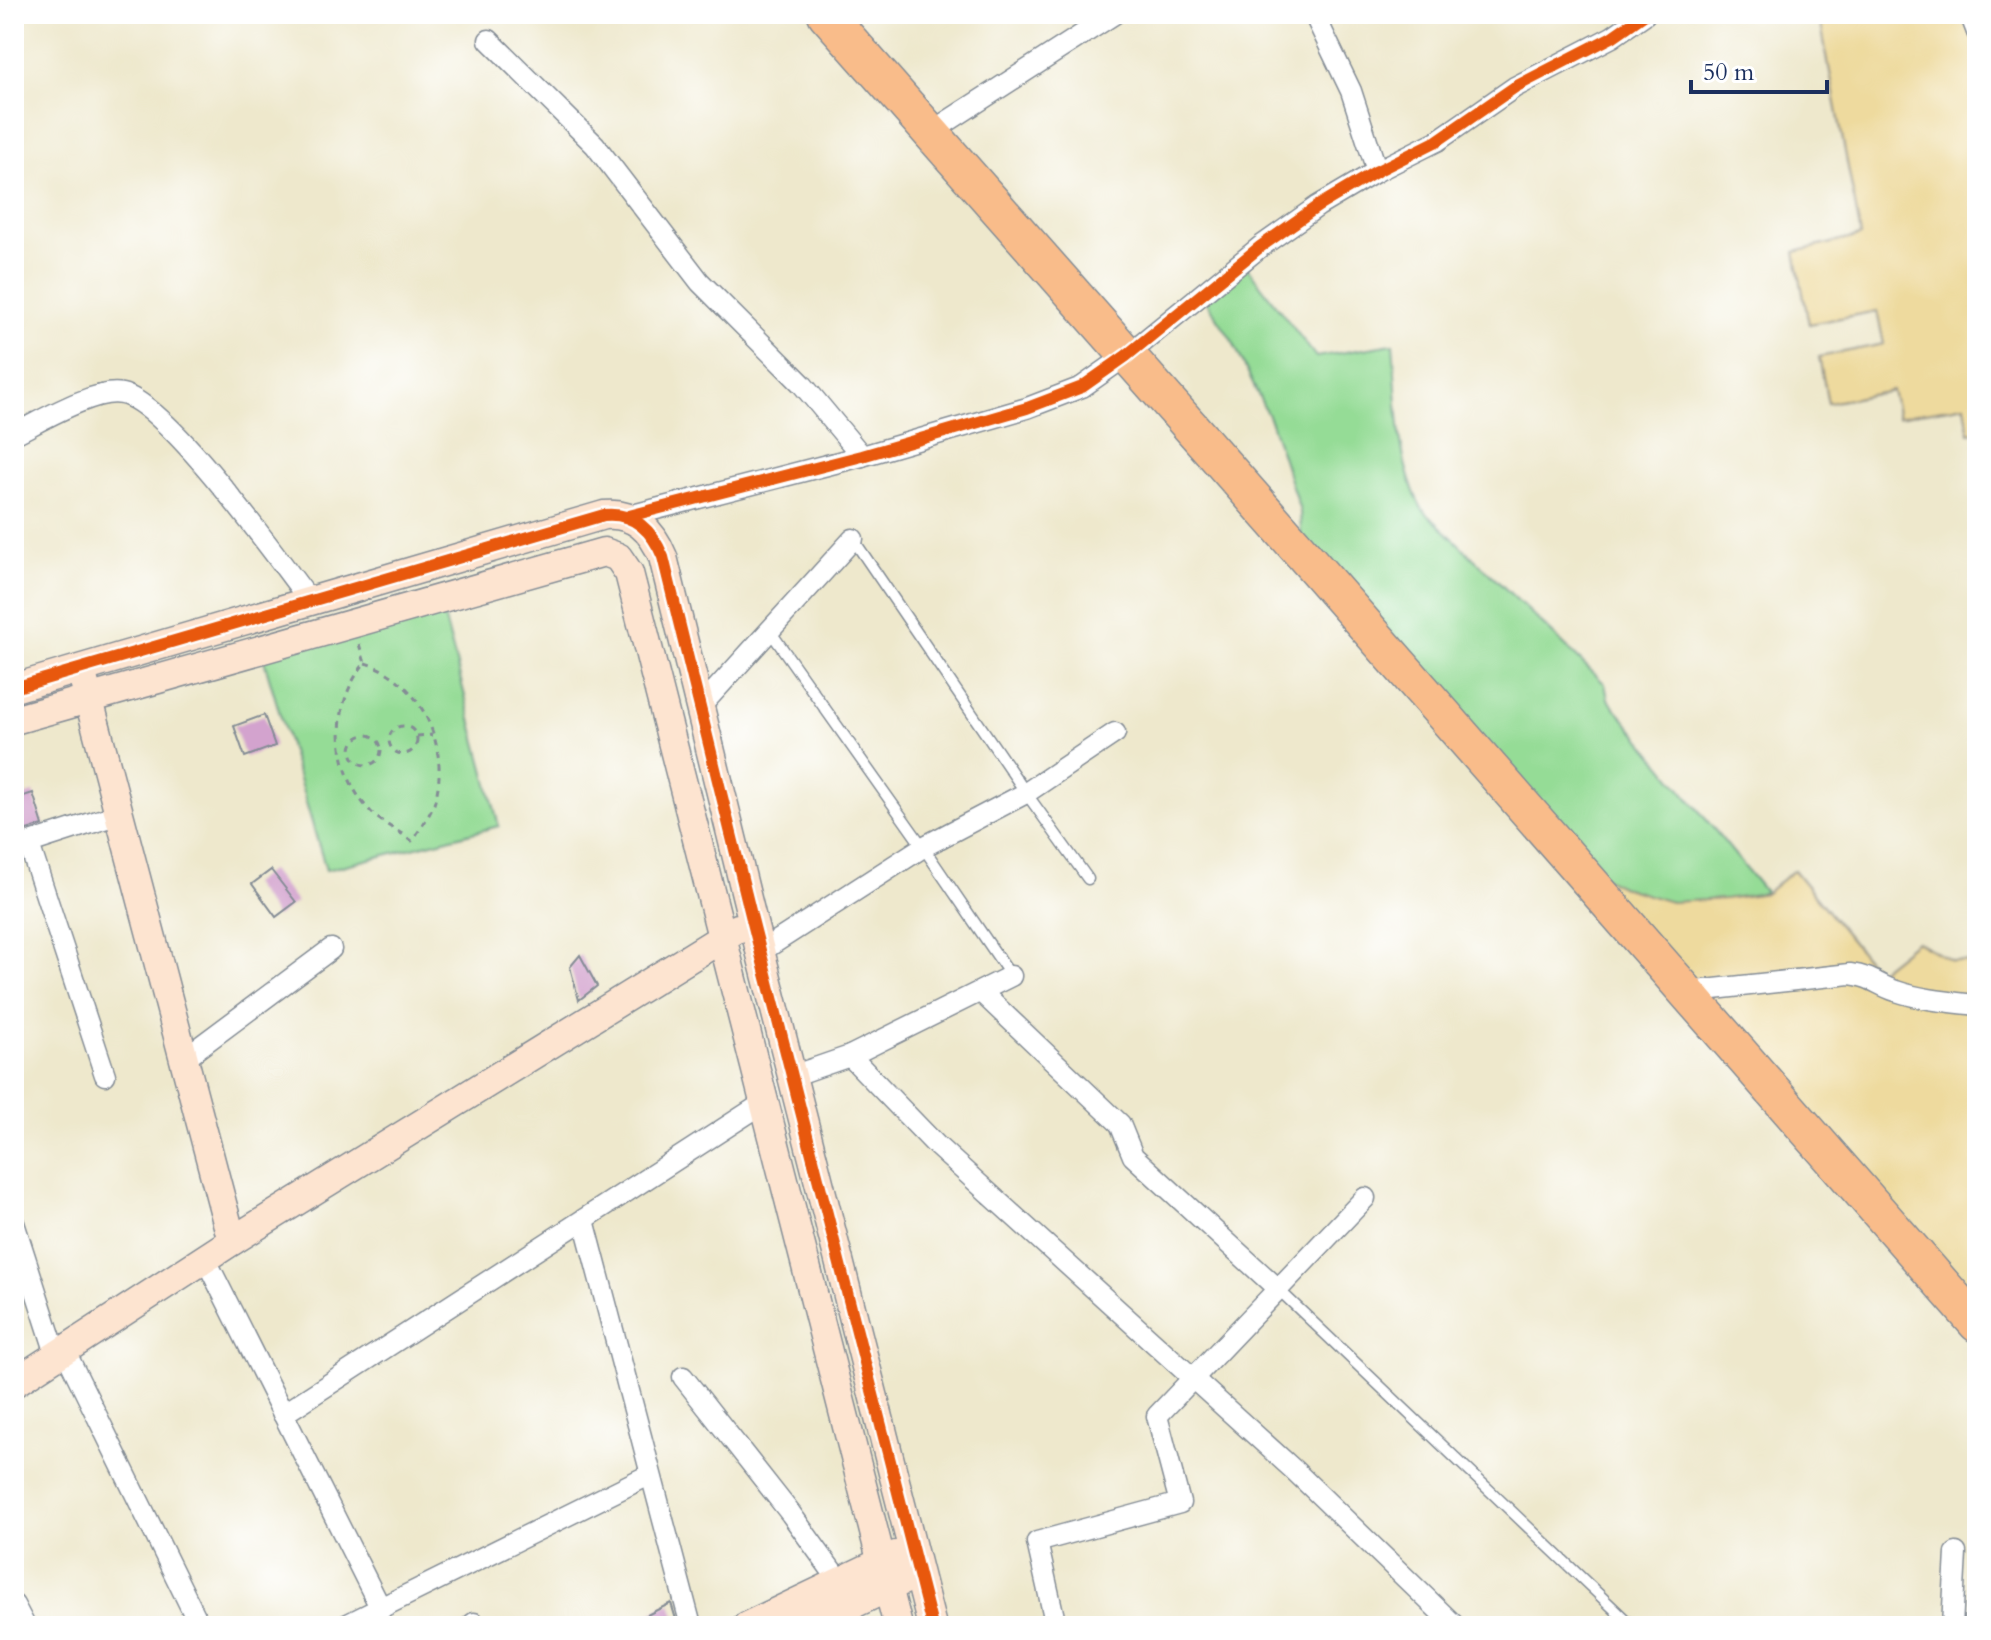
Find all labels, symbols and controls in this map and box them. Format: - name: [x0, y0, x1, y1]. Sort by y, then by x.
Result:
- scale bar: [1691, 44, 1827, 94]
- text: 50 m: [1703, 56, 1755, 89]

